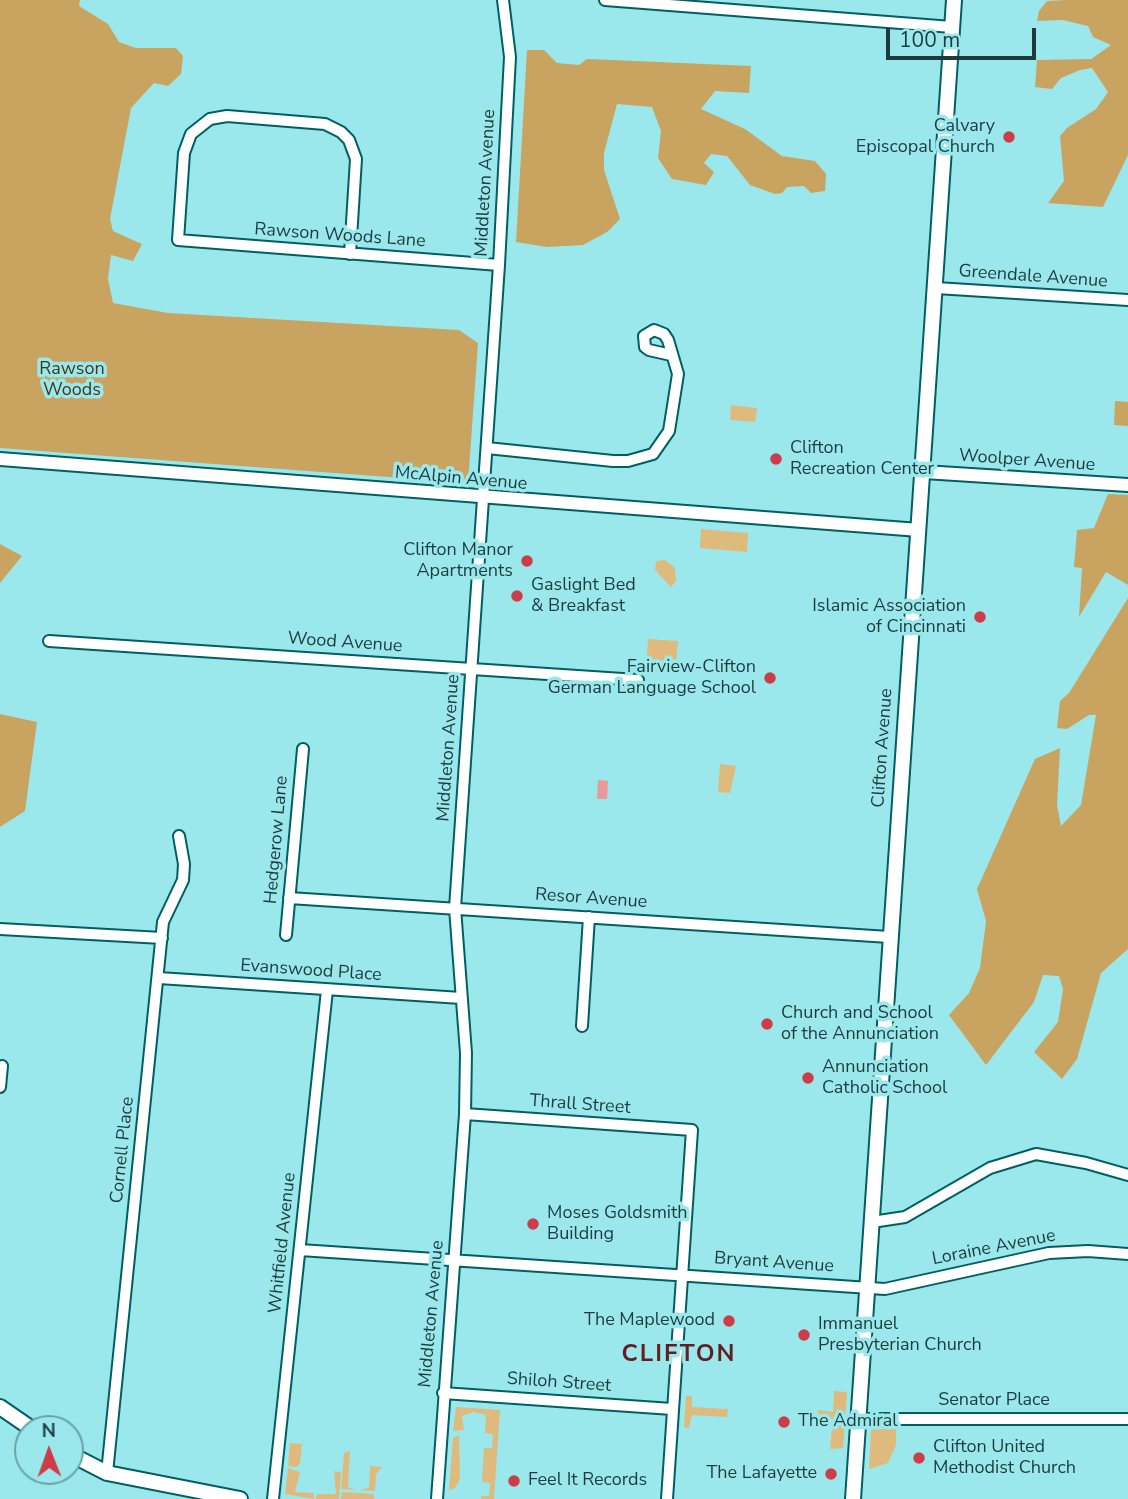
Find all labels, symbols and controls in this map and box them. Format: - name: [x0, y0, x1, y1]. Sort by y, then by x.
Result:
- scale bar: [890, 14, 1040, 58]
- text: 100 m: [899, 26, 960, 54]
- street label: Middleton Avenue: [471, 109, 501, 257]
- place label: Calvary Episcopal Church: [856, 116, 995, 158]
- marker: Calvary Episcopal Church: [1001, 129, 1017, 145]
- street label: Rawson Woods Lane: [254, 219, 426, 253]
- street label: Greendale Avenue: [958, 261, 1108, 293]
- park label: Rawson Woods: [39, 359, 105, 402]
- place label: Clifton Recreation Center: [790, 438, 934, 480]
- street label: Woolper Avenue: [958, 445, 1096, 477]
- marker: Clifton Recreation Center: [768, 451, 784, 467]
- street label: McAlpin Avenue: [394, 462, 528, 496]
- place label: Clifton Manor Apartments: [403, 540, 513, 582]
- marker: Clifton Manor Apartments: [519, 553, 535, 569]
- place label: Gaslight Bed & Breakfast: [531, 575, 636, 618]
- marker: Gaslight Bed & Breakfast: [509, 588, 525, 604]
- place label: Islamic Association of Cincinnati: [812, 596, 966, 638]
- marker: Islamic Association of Cincinnati: [972, 609, 988, 625]
- street label: Wood Avenue: [287, 628, 403, 658]
- place label: Fairview-Clifton German Language School: [548, 657, 756, 700]
- marker: Fairview-Clifton German Language School: [762, 670, 778, 686]
- street label: Middleton Avenue: [433, 674, 465, 822]
- street label: Clifton Avenue: [868, 688, 898, 808]
- street label: Hedgerow Lane: [261, 775, 293, 905]
- street label: Resor Avenue: [534, 884, 648, 914]
- street label: Evanswood Place: [240, 955, 382, 987]
- place label: Church and School of the Annunciation: [781, 1003, 939, 1046]
- marker: Church and School of the Annunciation: [759, 1016, 775, 1032]
- place label: Annunciation Catholic School: [822, 1057, 947, 1100]
- marker: Annunciation Catholic School: [800, 1070, 816, 1086]
- street label: Thrall Street: [529, 1091, 631, 1119]
- street label: Cornell Place: [107, 1096, 139, 1204]
- street label: Whitfield Avenue: [265, 1171, 301, 1315]
- place label: Moses Goldsmith Building: [547, 1203, 687, 1246]
- marker: Moses Goldsmith Building: [525, 1216, 541, 1232]
- street label: Loraine Avenue: [930, 1225, 1058, 1271]
- street label: Middleton Avenue: [415, 1239, 449, 1389]
- street label: Bryant Avenue: [713, 1248, 835, 1278]
- place label: The Maplewood: [584, 1310, 715, 1332]
- marker: The Maplewood: [721, 1313, 737, 1329]
- place label: Immanuel Presbyterian Church: [818, 1314, 982, 1356]
- marker: Immanuel Presbyterian Church: [796, 1327, 812, 1343]
- district label: CLIFTON: [622, 1341, 736, 1369]
- street label: Shiloh Street: [506, 1369, 612, 1397]
- street label: Senator Place: [938, 1390, 1050, 1412]
- place label: The Admiral: [798, 1411, 898, 1433]
- marker: The Admiral: [776, 1414, 792, 1430]
- north arrow: [14, 1415, 84, 1485]
- text: N: [41, 1418, 56, 1444]
- place label: Clifton United Methodist Church: [933, 1437, 1076, 1480]
- marker: Clifton United Methodist Church: [911, 1450, 927, 1466]
- place label: The Lafayette: [707, 1463, 817, 1485]
- marker: The Lafayette: [823, 1466, 839, 1482]
- place label: Feel It Records: [528, 1470, 647, 1492]
- marker: Feel It Records: [506, 1473, 522, 1489]

